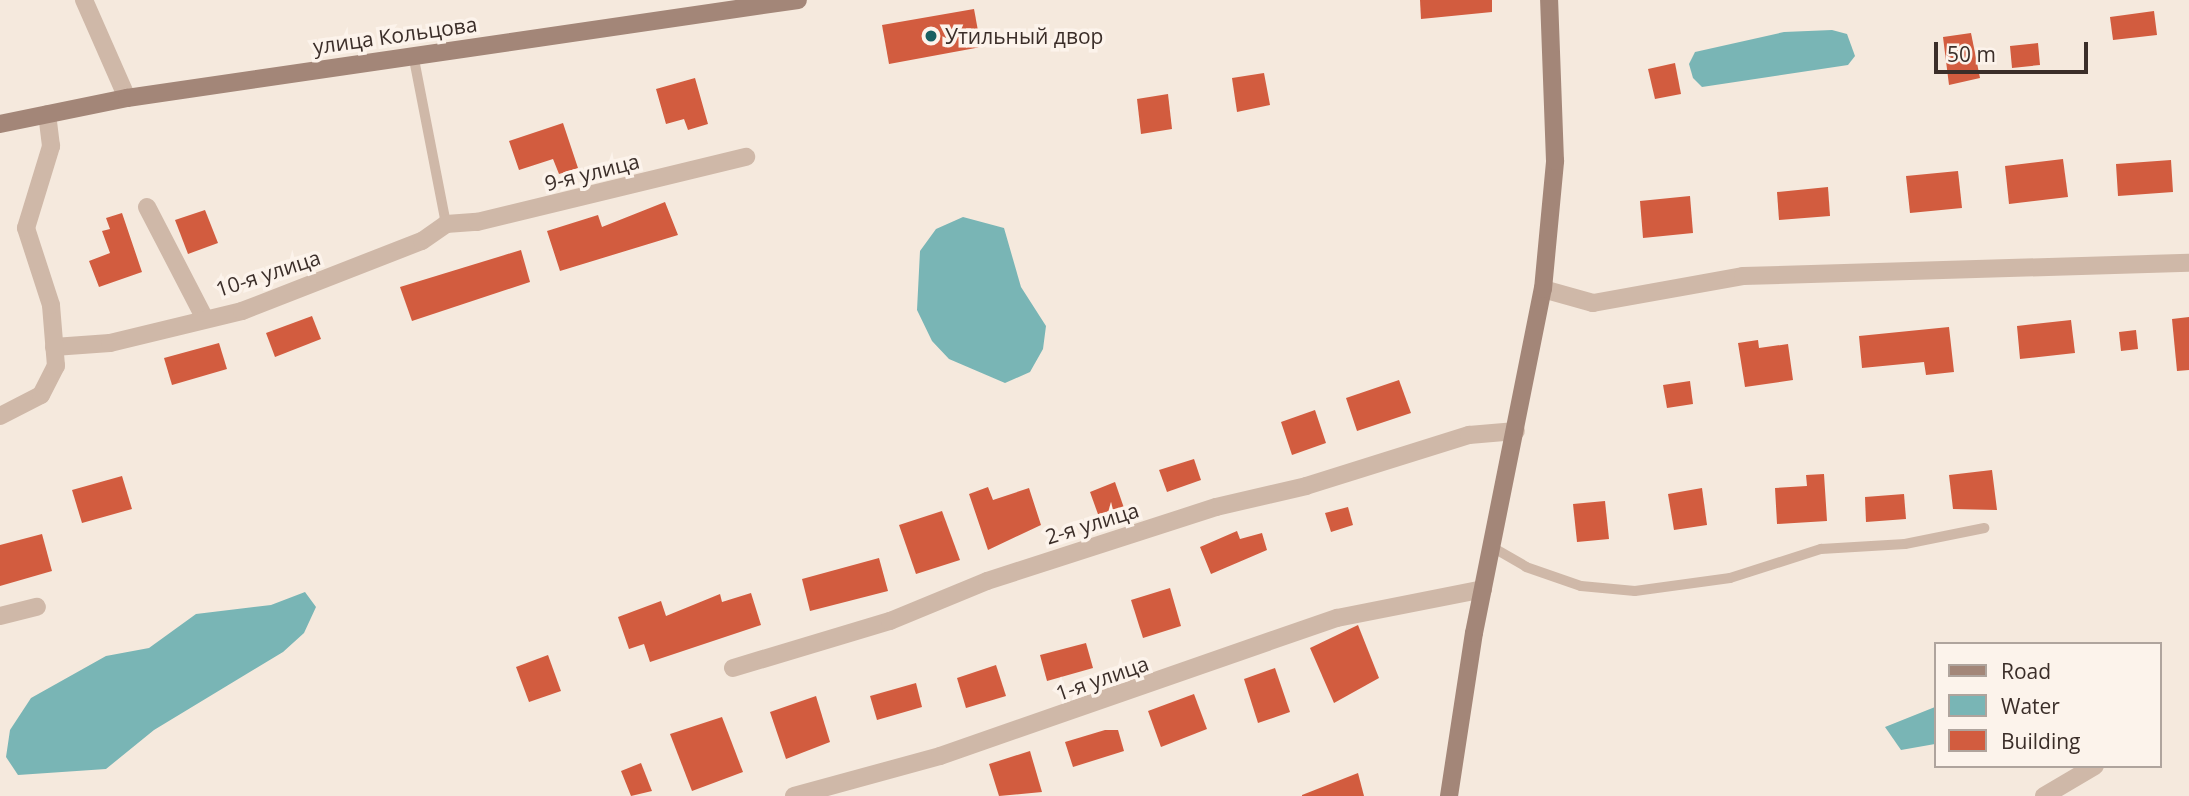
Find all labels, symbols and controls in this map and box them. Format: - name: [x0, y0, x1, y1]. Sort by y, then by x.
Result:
- street label: улица Кольцова: [311, 11, 479, 59]
- place label: Утильный двор: [945, 23, 1103, 49]
- marker: Утильный двор: [923, 28, 939, 44]
- scale bar: [1937, 28, 2091, 72]
- text: 50 m: [1947, 40, 1996, 68]
- street label: 9-я улица: [542, 148, 642, 196]
- street label: 10-я улица: [212, 244, 324, 302]
- street label: 2-я улица: [1042, 497, 1142, 549]
- legend: [1934, 642, 2161, 768]
- street label: 1-я улица: [1052, 650, 1152, 706]
- text: Road: [2001, 657, 2051, 685]
- text: Water: [2001, 692, 2060, 720]
- text: Building: [2001, 727, 2080, 755]

